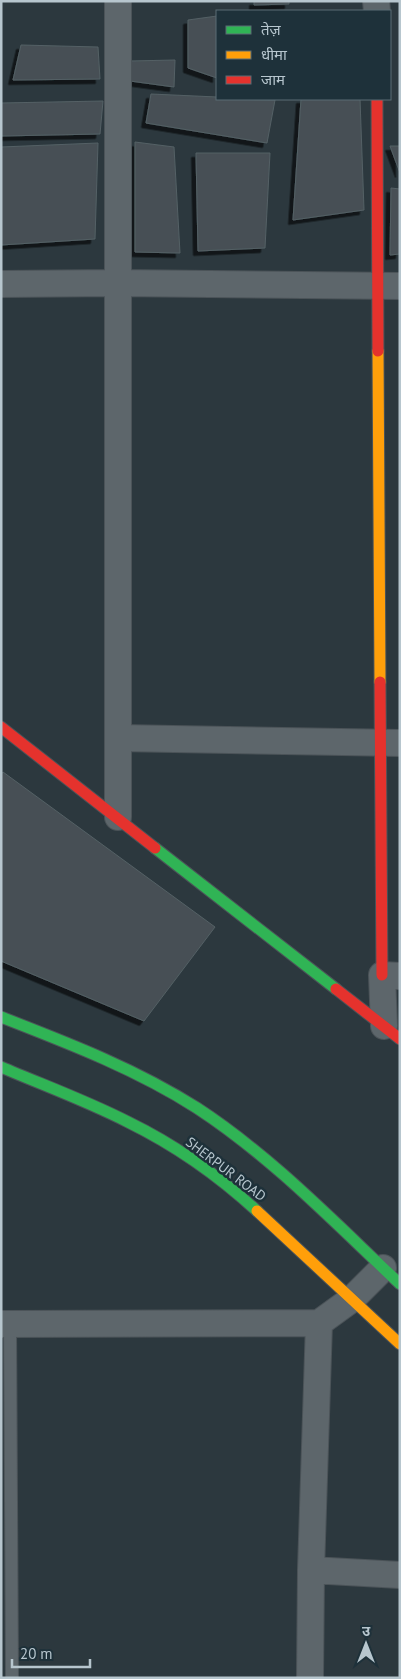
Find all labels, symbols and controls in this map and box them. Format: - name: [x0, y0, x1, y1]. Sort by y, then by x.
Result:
- legend: [216, 10, 391, 100]
- text: तेज़: [261, 20, 282, 39]
- text: धीमा: [261, 45, 288, 64]
- text: जाम: [261, 70, 286, 89]
- street label: SHERPUR ROAD: [182, 1133, 270, 1205]
- north arrow: [341, 1619, 391, 1669]
- text: उ: [362, 1622, 371, 1640]
- scale bar: [12, 1636, 90, 1668]
- text: 20 m: [20, 1644, 53, 1663]

